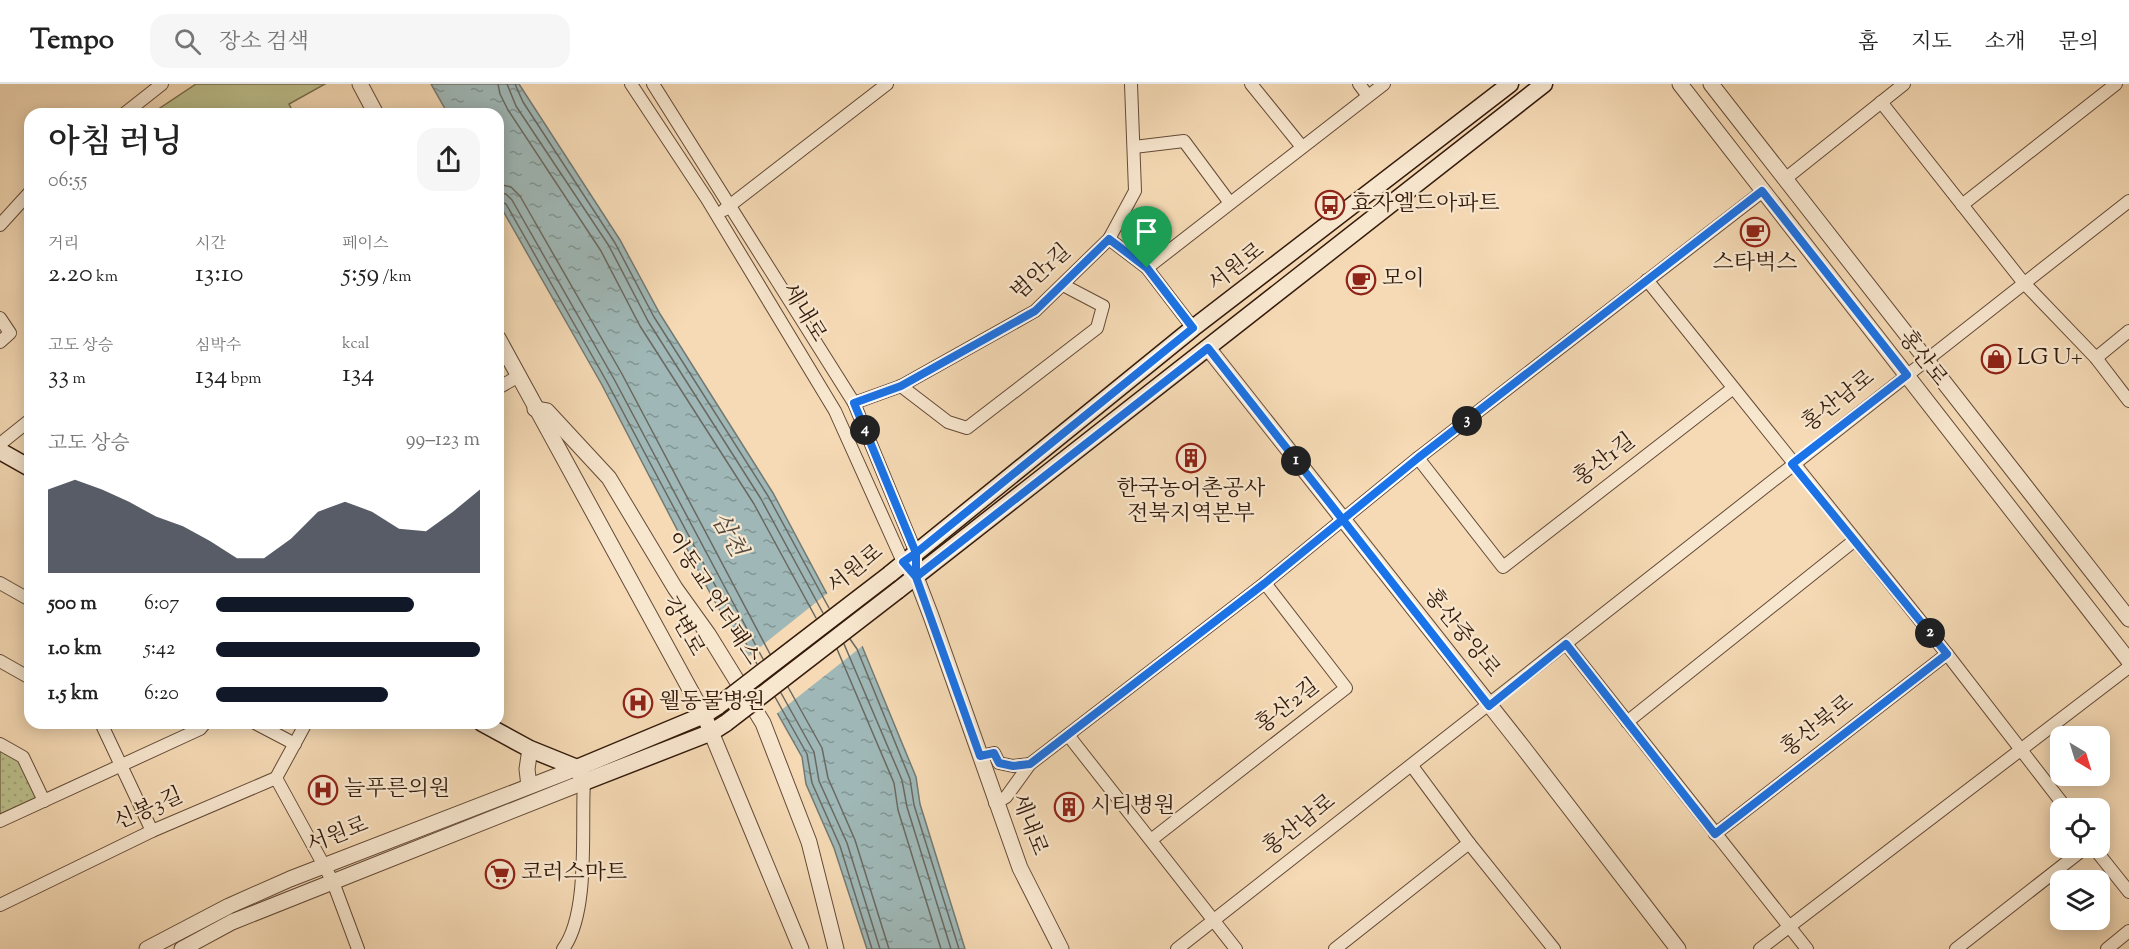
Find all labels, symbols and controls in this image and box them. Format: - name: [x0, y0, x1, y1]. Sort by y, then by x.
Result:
- search box: [150, 14, 570, 68]
- text: Tempo: [30, 21, 114, 61]
- icon: search: [171, 25, 204, 58]
- text: 장소 검색: [219, 27, 309, 59]
- text: 홈: [1858, 28, 1878, 58]
- text: 지도: [1911, 28, 1952, 58]
- text: 소개: [1985, 28, 2025, 58]
- text: 문의: [2058, 28, 2099, 58]
- text: 아침 러닝: [48, 120, 183, 168]
- button: share: [417, 128, 480, 191]
- text: 06:55: [48, 167, 87, 196]
- bus stop icon: 효자엘드아파트: [1314, 189, 1346, 221]
- place label: 효자엘드아파트: [1351, 189, 1500, 221]
- pin: [1121, 206, 1172, 268]
- icon: arrive: [1130, 215, 1163, 248]
- cafe icon: 스타벅스: [1739, 216, 1771, 248]
- text: 거리: [48, 233, 79, 256]
- text: 시간: [195, 233, 226, 256]
- text: 페이스: [342, 233, 388, 256]
- street label: 서원로: [1202, 236, 1272, 300]
- street label: 범안1길: [1005, 237, 1079, 309]
- place label: 스타벅스: [1712, 248, 1798, 280]
- text: 2.20: [48, 256, 93, 293]
- text: 13:10: [195, 256, 243, 293]
- text: 5:59: [342, 256, 379, 293]
- cafe icon: 모이: [1345, 264, 1377, 296]
- place label: 모이: [1382, 264, 1425, 296]
- text: km: [93, 266, 118, 289]
- text: /km: [379, 266, 412, 289]
- street label: 세내로: [773, 277, 833, 349]
- street label: 홍산로: [1890, 324, 1954, 394]
- text: kcal: [342, 333, 370, 356]
- text: 고도 상승: [48, 335, 113, 358]
- text: 심박수: [195, 335, 241, 358]
- shop icon: LG U+: [1980, 343, 2012, 375]
- place label: LG U+: [2017, 343, 2082, 375]
- text: 134: [342, 356, 374, 393]
- text: 33: [48, 358, 69, 395]
- text: 134: [195, 358, 227, 395]
- street label: 홍산남로: [1796, 363, 1882, 441]
- text: m: [69, 368, 86, 391]
- text: bpm: [227, 368, 262, 391]
- pin: 3: [1452, 406, 1482, 436]
- text: 3: [1464, 409, 1470, 432]
- pin: 4: [850, 415, 880, 445]
- text: 4: [861, 418, 869, 441]
- text: 99–123 m: [406, 426, 480, 455]
- street label: 홍산1길: [1567, 426, 1643, 496]
- text: 고도 상승: [48, 430, 130, 459]
- building icon: 한국농어촌공사 전북지역본부: [1175, 442, 1207, 474]
- pin: 1: [1281, 446, 1311, 476]
- text: 1: [1293, 449, 1299, 472]
- place label: 한국농어촌공사 전북지역본부: [1117, 474, 1266, 531]
- water label: 삼천: [702, 506, 755, 565]
- street label: 이동교 언더패스: [657, 526, 767, 672]
- street label: 서원로: [821, 538, 891, 602]
- street label: 홍산중앙로: [1415, 583, 1507, 685]
- text: 500 m: [48, 590, 97, 619]
- text: 6:07: [144, 590, 179, 619]
- street label: 강변로: [653, 591, 711, 663]
- pin: 2: [1915, 618, 1945, 648]
- text: 2: [1926, 621, 1934, 644]
- text: 1.0 km: [48, 635, 102, 664]
- text: 5:42: [144, 635, 175, 664]
- street label: 홍산2길: [1249, 672, 1327, 742]
- text: 1.5 km: [48, 680, 98, 709]
- text: 6:20: [144, 680, 179, 709]
- hospital icon: 웰동물병원: [622, 687, 654, 719]
- place label: 웰동물병원: [659, 687, 765, 719]
- street label: 홍산북로: [1775, 688, 1861, 766]
- north arrow: [2050, 726, 2110, 786]
- map controls: [2050, 726, 2110, 930]
- hospital icon: 늘푸른의원: [307, 774, 339, 806]
- place label: 늘푸른의원: [344, 774, 450, 806]
- street label: 신봉3길: [109, 781, 189, 839]
- street label: 홍산남로: [1257, 787, 1343, 865]
- street label: 세내로: [1002, 790, 1054, 860]
- building icon: 시티병원: [1053, 791, 1085, 823]
- place label: 시티병원: [1090, 791, 1175, 823]
- button: locate: [2050, 798, 2110, 858]
- street label: 서원로: [303, 810, 373, 862]
- supermarket icon: 코러스마트: [484, 858, 516, 890]
- place label: 코러스마트: [521, 858, 627, 890]
- button: layers: [2050, 870, 2110, 930]

